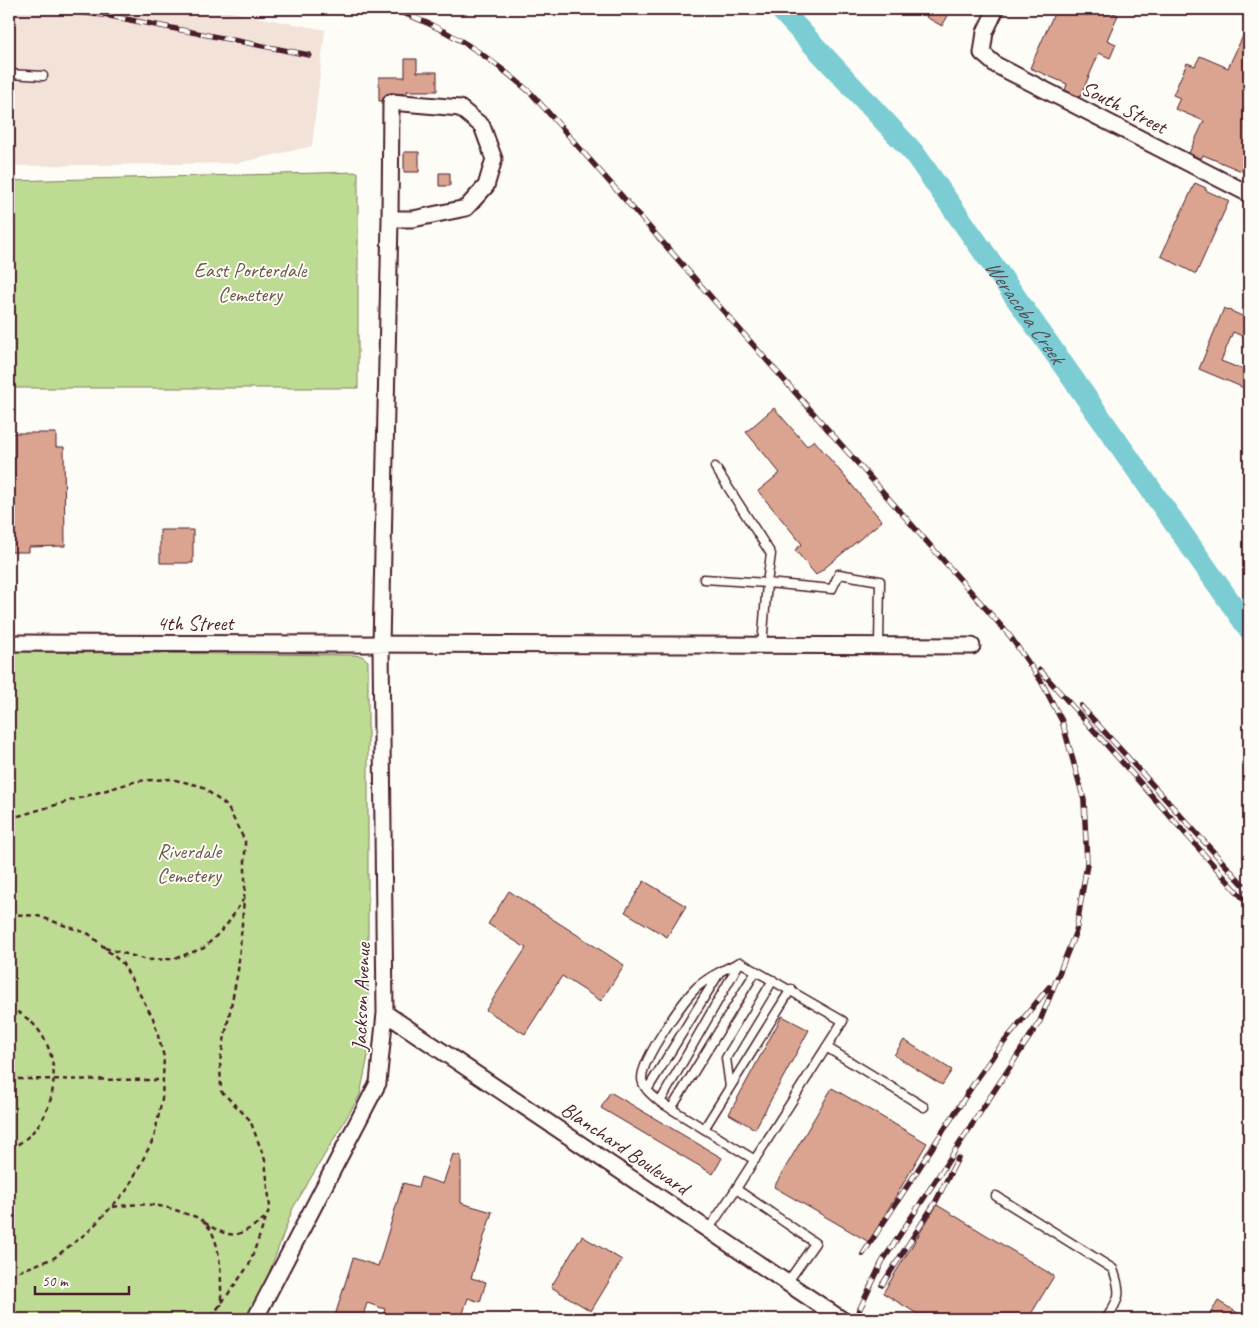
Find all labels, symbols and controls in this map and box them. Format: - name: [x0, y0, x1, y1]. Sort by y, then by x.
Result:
- street label: South Street: [1077, 75, 1173, 140]
- water label: Weracoba Creek: [978, 254, 1073, 372]
- park label: East Porterdale Cemetery: [194, 257, 308, 307]
- street label: 4th Street: [157, 610, 235, 636]
- park label: Riverdale Cemetery: [157, 838, 223, 888]
- street label: Jackson Avenue: [346, 941, 376, 1052]
- street label: Blanchard Boulevard: [556, 1096, 697, 1202]
- scale bar: [35, 1263, 129, 1295]
- text: 50 m: [42, 1272, 69, 1291]

